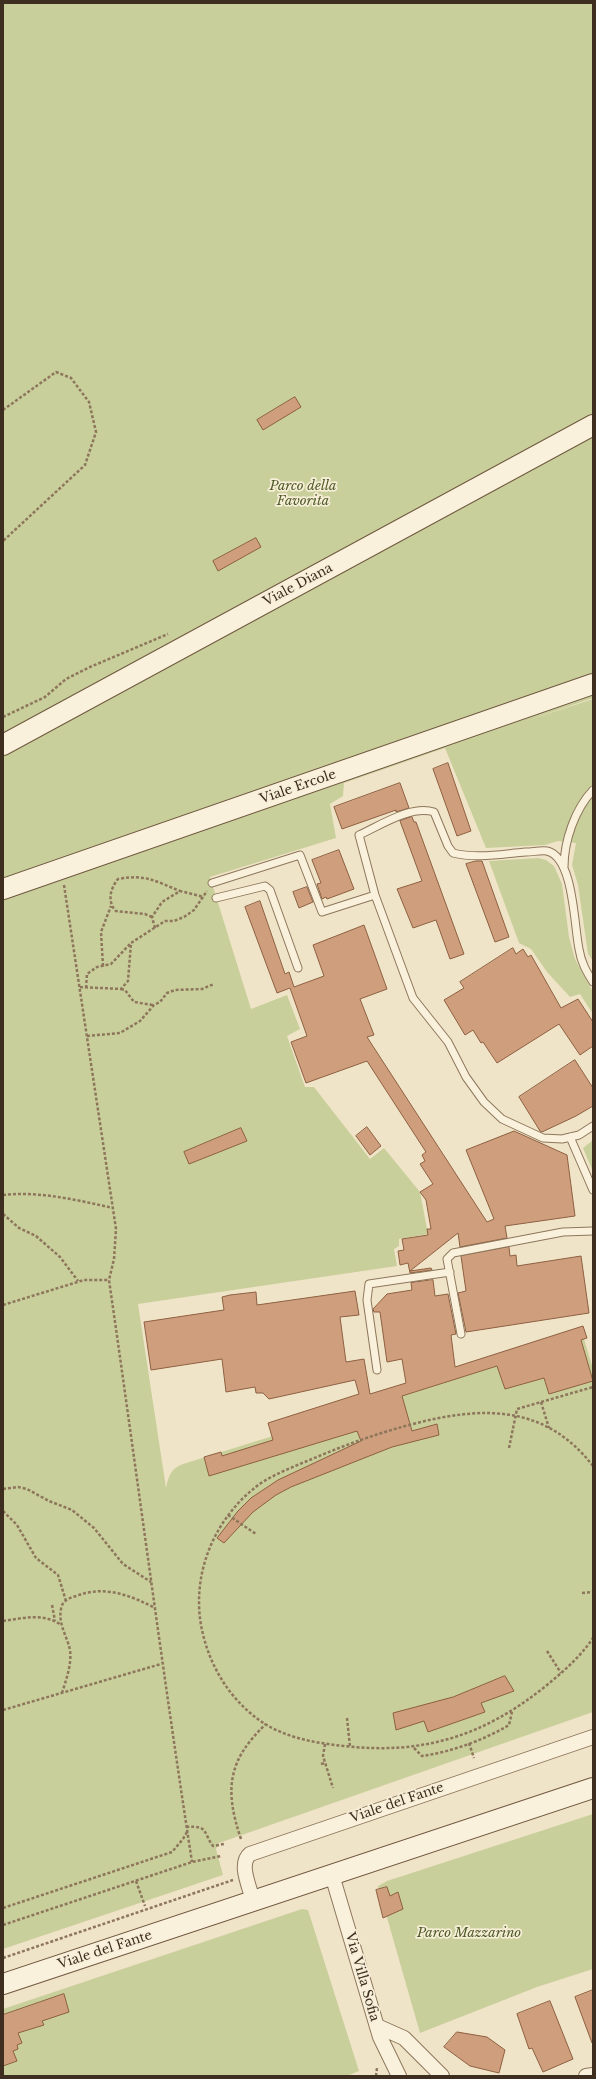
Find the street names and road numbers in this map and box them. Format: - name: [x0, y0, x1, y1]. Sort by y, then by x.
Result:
- street label: Viale Diana: [261, 560, 335, 610]
- street label: Viale Ercole: [258, 767, 338, 807]
- street label: Viale del Fante: [348, 1780, 446, 1826]
- street label: Viale del Fante: [56, 1927, 154, 1973]
- street label: Via Villa Sofia: [342, 1931, 382, 2023]

